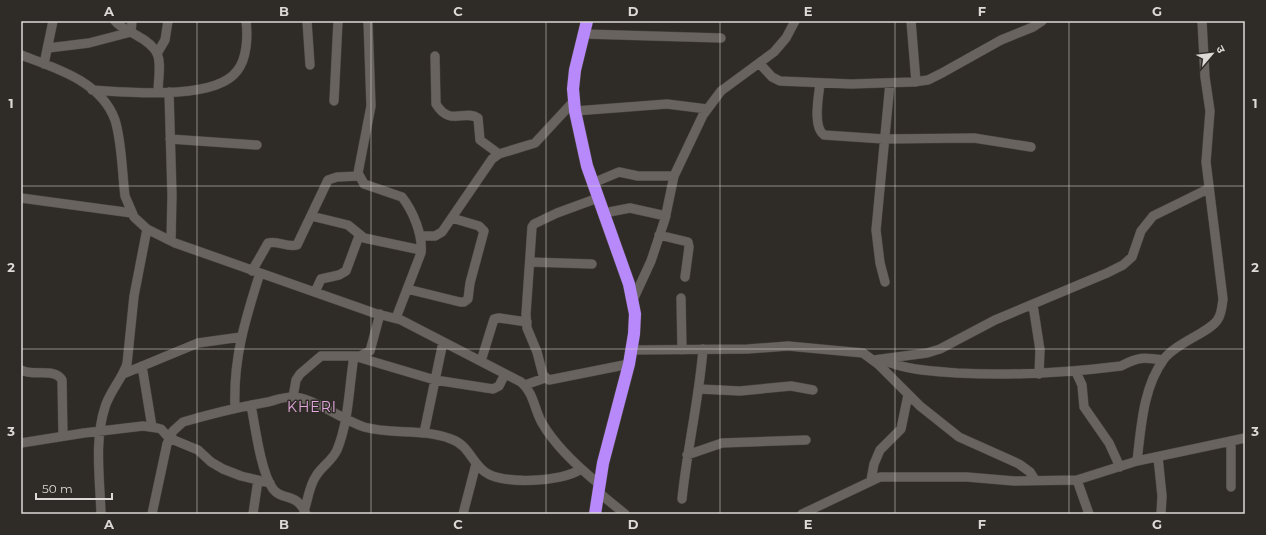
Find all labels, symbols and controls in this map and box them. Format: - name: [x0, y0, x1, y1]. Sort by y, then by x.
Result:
- text: A: [103, 3, 115, 19]
- text: B: [279, 3, 289, 19]
- text: C: [453, 3, 463, 19]
- text: D: [628, 3, 639, 19]
- text: E: [804, 3, 813, 19]
- text: F: [978, 3, 986, 19]
- text: G: [1152, 3, 1162, 19]
- north arrow: [1192, 34, 1232, 74]
- text: उ: [1213, 43, 1229, 56]
- text: 1: [8, 95, 14, 111]
- text: 1: [1252, 95, 1258, 111]
- text: 2: [7, 259, 15, 275]
- text: 2: [1251, 259, 1259, 275]
- district label: KHERI: [287, 398, 337, 416]
- text: 3: [6, 423, 15, 439]
- text: 3: [1250, 423, 1259, 439]
- scale bar: [36, 475, 112, 501]
- text: 50 m: [42, 481, 73, 496]
- text: A: [103, 516, 115, 532]
- text: B: [279, 516, 289, 532]
- text: C: [453, 516, 463, 532]
- text: D: [628, 516, 639, 532]
- text: E: [804, 516, 813, 532]
- text: F: [978, 516, 986, 532]
- text: G: [1152, 516, 1162, 532]

